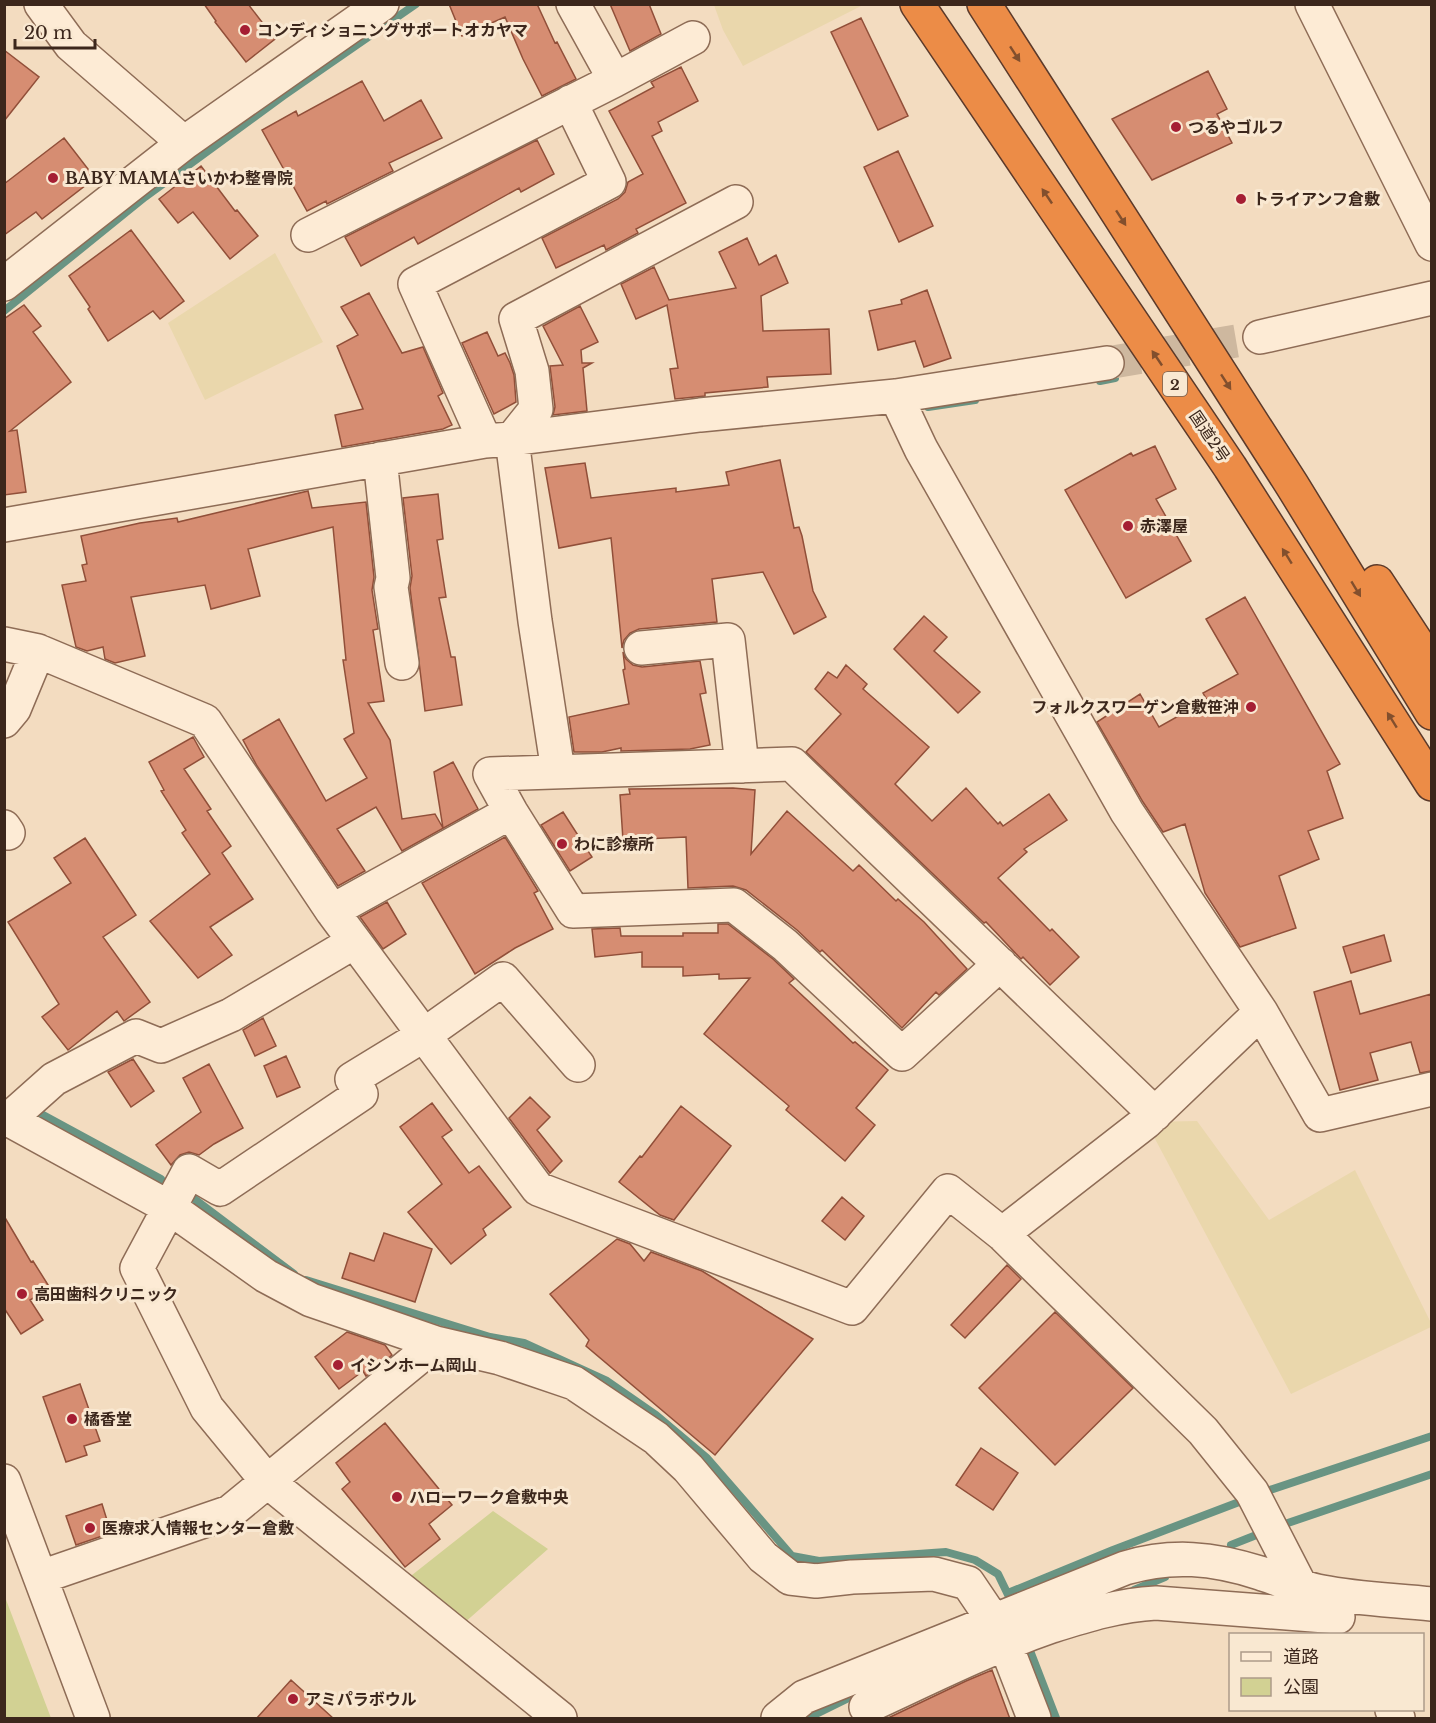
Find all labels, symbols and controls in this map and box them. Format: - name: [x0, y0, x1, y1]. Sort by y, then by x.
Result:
- scale bar: [15, 12, 94, 50]
- place label: コンディショニングサポートオカヤマ: [257, 20, 528, 40]
- text: 20 m: [24, 22, 72, 44]
- marker: コンディショニングサポートオカヤマ: [238, 23, 252, 37]
- one-way arrow: [1010, 46, 1021, 62]
- place label: つるやゴルフ: [1188, 117, 1284, 137]
- marker: つるやゴルフ: [1169, 120, 1183, 134]
- place label: BABY MAMAさいかわ整骨院: [65, 168, 293, 188]
- marker: BABY MAMAさいかわ整骨院: [46, 171, 60, 185]
- one-way arrow: [1041, 189, 1053, 205]
- place label: トライアンフ倉敷: [1253, 189, 1380, 209]
- marker: トライアンフ倉敷: [1234, 192, 1248, 206]
- one-way arrow: [1115, 210, 1126, 226]
- one-way arrow: [1151, 350, 1163, 366]
- road number: 2: [1163, 372, 1187, 396]
- one-way arrow: [1220, 374, 1231, 390]
- street label: 国道2号: [1186, 406, 1234, 466]
- place label: 赤澤屋: [1140, 516, 1188, 536]
- marker: 赤澤屋: [1121, 519, 1135, 533]
- one-way arrow: [1281, 548, 1293, 564]
- one-way arrow: [1350, 581, 1361, 597]
- place label: フォルクスワーゲン倉敷笹沖: [1031, 697, 1239, 717]
- marker: フォルクスワーゲン倉敷笹沖: [1244, 700, 1258, 714]
- one-way arrow: [1386, 712, 1397, 728]
- place label: わに診療所: [574, 834, 654, 854]
- marker: わに診療所: [555, 837, 569, 851]
- place label: 高田歯科クリニック: [34, 1284, 178, 1304]
- marker: 高田歯科クリニック: [15, 1287, 29, 1301]
- place label: イシンホーム岡山: [350, 1355, 478, 1375]
- marker: イシンホーム岡山: [331, 1358, 345, 1372]
- place label: 橘香堂: [84, 1409, 132, 1429]
- marker: 橘香堂: [65, 1412, 79, 1426]
- place label: ハローワーク倉敷中央: [409, 1487, 569, 1507]
- marker: ハローワーク倉敷中央: [390, 1490, 404, 1504]
- place label: 医療求人情報センター倉敷: [102, 1518, 294, 1538]
- marker: 医療求人情報センター倉敷: [83, 1521, 97, 1535]
- legend: [1229, 1633, 1424, 1711]
- text: 道路: [1283, 1646, 1319, 1668]
- text: 公園: [1283, 1676, 1319, 1698]
- place label: アミパラボウル: [305, 1689, 417, 1709]
- marker: アミパラボウル: [286, 1692, 300, 1706]

